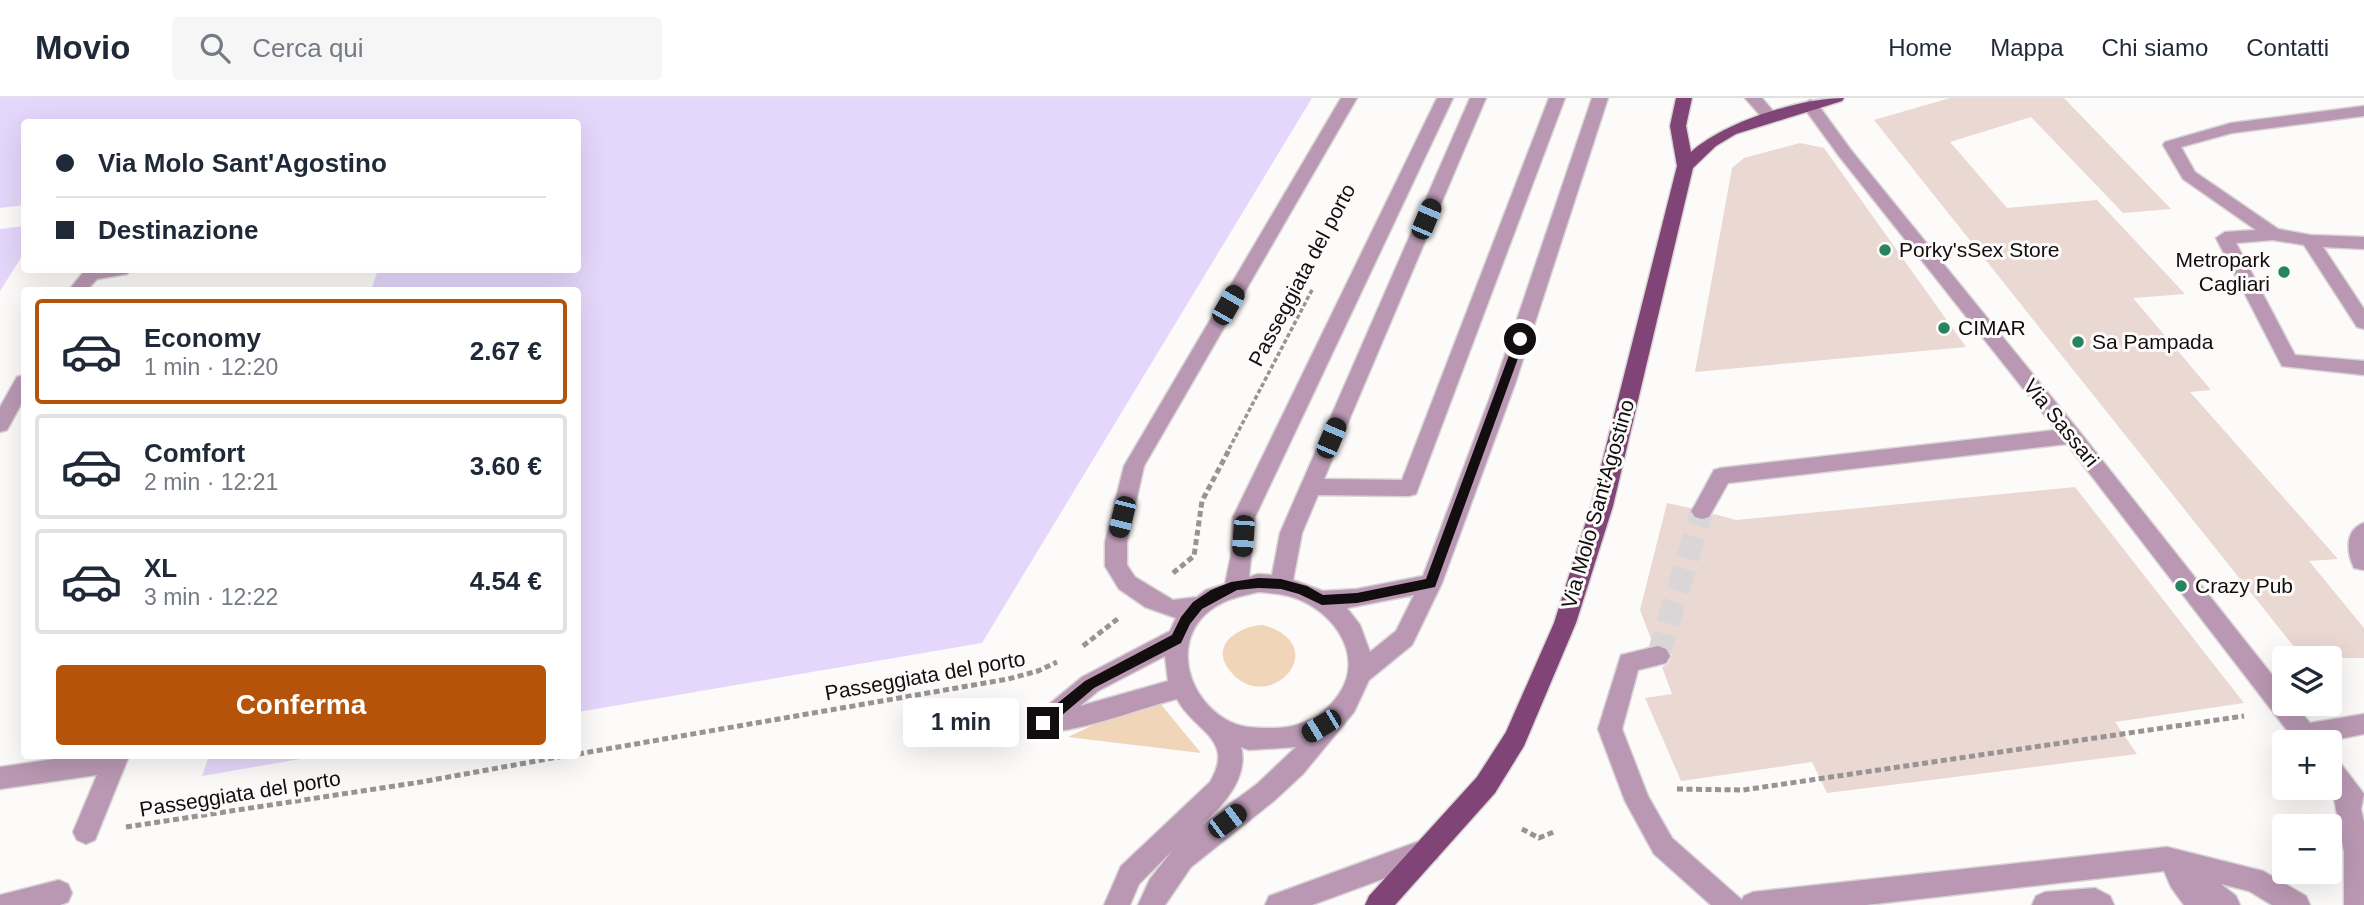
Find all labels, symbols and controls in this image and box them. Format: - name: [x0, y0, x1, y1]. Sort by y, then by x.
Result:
- search box: [172, 17, 662, 80]
- text: Movio: [35, 29, 130, 66]
- icon: search: [196, 29, 234, 67]
- text: Cerca qui: [252, 33, 364, 63]
- text: Home: [1888, 34, 1952, 61]
- text: Mappa: [1990, 34, 2064, 61]
- text: Chi siamo: [2102, 34, 2208, 61]
- text: Contatti: [2246, 34, 2329, 61]
- text: Via Molo Sant'Agostino: [98, 148, 387, 178]
- street label: Passeggiata del porto: [1244, 180, 1359, 370]
- car: [1409, 196, 1444, 242]
- text: Destinazione: [98, 215, 258, 245]
- place label: Porky'sSex Store: [1899, 238, 2059, 261]
- marker: Porky'sSex Store: [1877, 242, 1893, 258]
- place label: Metropark Cagliari: [2175, 248, 2270, 295]
- marker: Metropark Cagliari: [2276, 264, 2292, 280]
- car: [1209, 282, 1248, 328]
- place label: CIMAR: [1958, 316, 2026, 339]
- icon: car: [60, 320, 123, 383]
- marker: CIMAR: [1936, 320, 1952, 336]
- text: Economy: [144, 323, 261, 353]
- route start: [1504, 323, 1536, 355]
- place label: Sa Pampada: [2092, 330, 2214, 353]
- marker: Sa Pampada: [2070, 334, 2086, 350]
- text: 2.67 €: [470, 336, 542, 366]
- text: 1 min · 12:20: [144, 354, 278, 380]
- street label: Via Sassari: [2019, 374, 2104, 471]
- street label: Via Molo Sant'Agostino: [1557, 397, 1638, 611]
- car: [1314, 415, 1349, 461]
- icon: car: [60, 435, 123, 498]
- text: Comfort: [144, 438, 245, 468]
- text: 3.60 €: [470, 451, 542, 481]
- text: 2 min · 12:21: [144, 469, 278, 495]
- car: [1107, 494, 1138, 540]
- car: [1232, 514, 1255, 558]
- icon: car: [60, 550, 123, 613]
- text: XL: [144, 553, 177, 583]
- text: 4.54 €: [470, 566, 542, 596]
- place label: Crazy Pub: [2195, 574, 2293, 597]
- marker: Crazy Pub: [2173, 578, 2189, 594]
- text: 3 min · 12:22: [144, 584, 278, 610]
- map controls: [2272, 646, 2342, 884]
- button: layers: [2272, 646, 2342, 716]
- street label: Passeggiata del porto: [823, 647, 1027, 704]
- button: Conferma: [56, 665, 546, 745]
- callout: 1 min: [903, 698, 1018, 748]
- car: [1298, 706, 1345, 746]
- route end: [1027, 707, 1059, 739]
- text: 1 min: [931, 709, 991, 735]
- button: +: [2272, 730, 2342, 800]
- street label: Passeggiata del porto: [138, 766, 342, 821]
- car: [1204, 800, 1251, 842]
- button: −: [2272, 814, 2342, 884]

